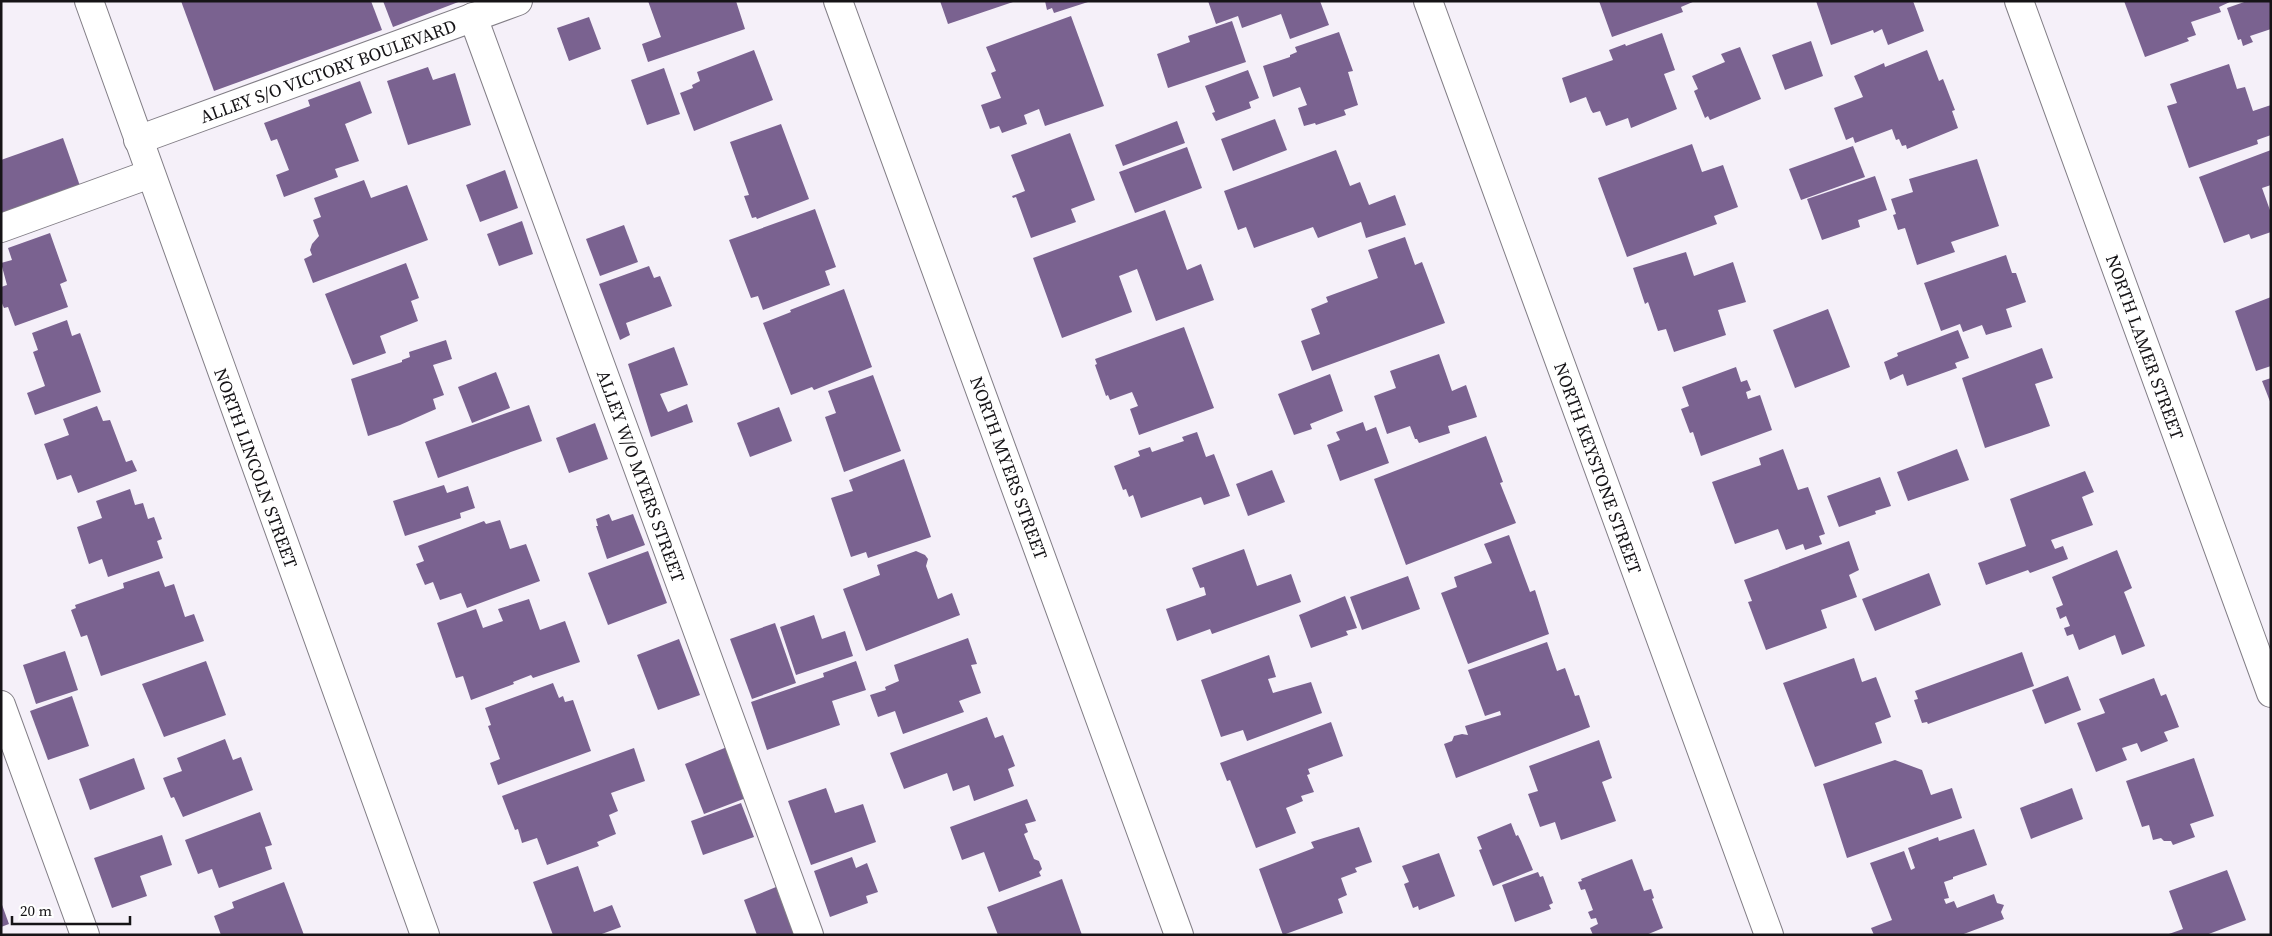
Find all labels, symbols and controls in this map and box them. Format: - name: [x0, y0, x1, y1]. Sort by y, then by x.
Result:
- street label: ALLEY S/O VICTORY BOULEVARD: [196, 13, 460, 129]
- street label: NORTH LAMER STREET: [2100, 251, 2190, 443]
- street label: NORTH KEYSTONE STREET: [1548, 359, 1648, 577]
- street label: NORTH LINCOLN STREET: [208, 364, 304, 572]
- street label: ALLEY W/O MYERS STREET: [591, 366, 691, 586]
- street label: NORTH MYERS STREET: [964, 373, 1054, 563]
- scale bar: [12, 894, 130, 926]
- text: 20 m: [20, 900, 52, 921]

